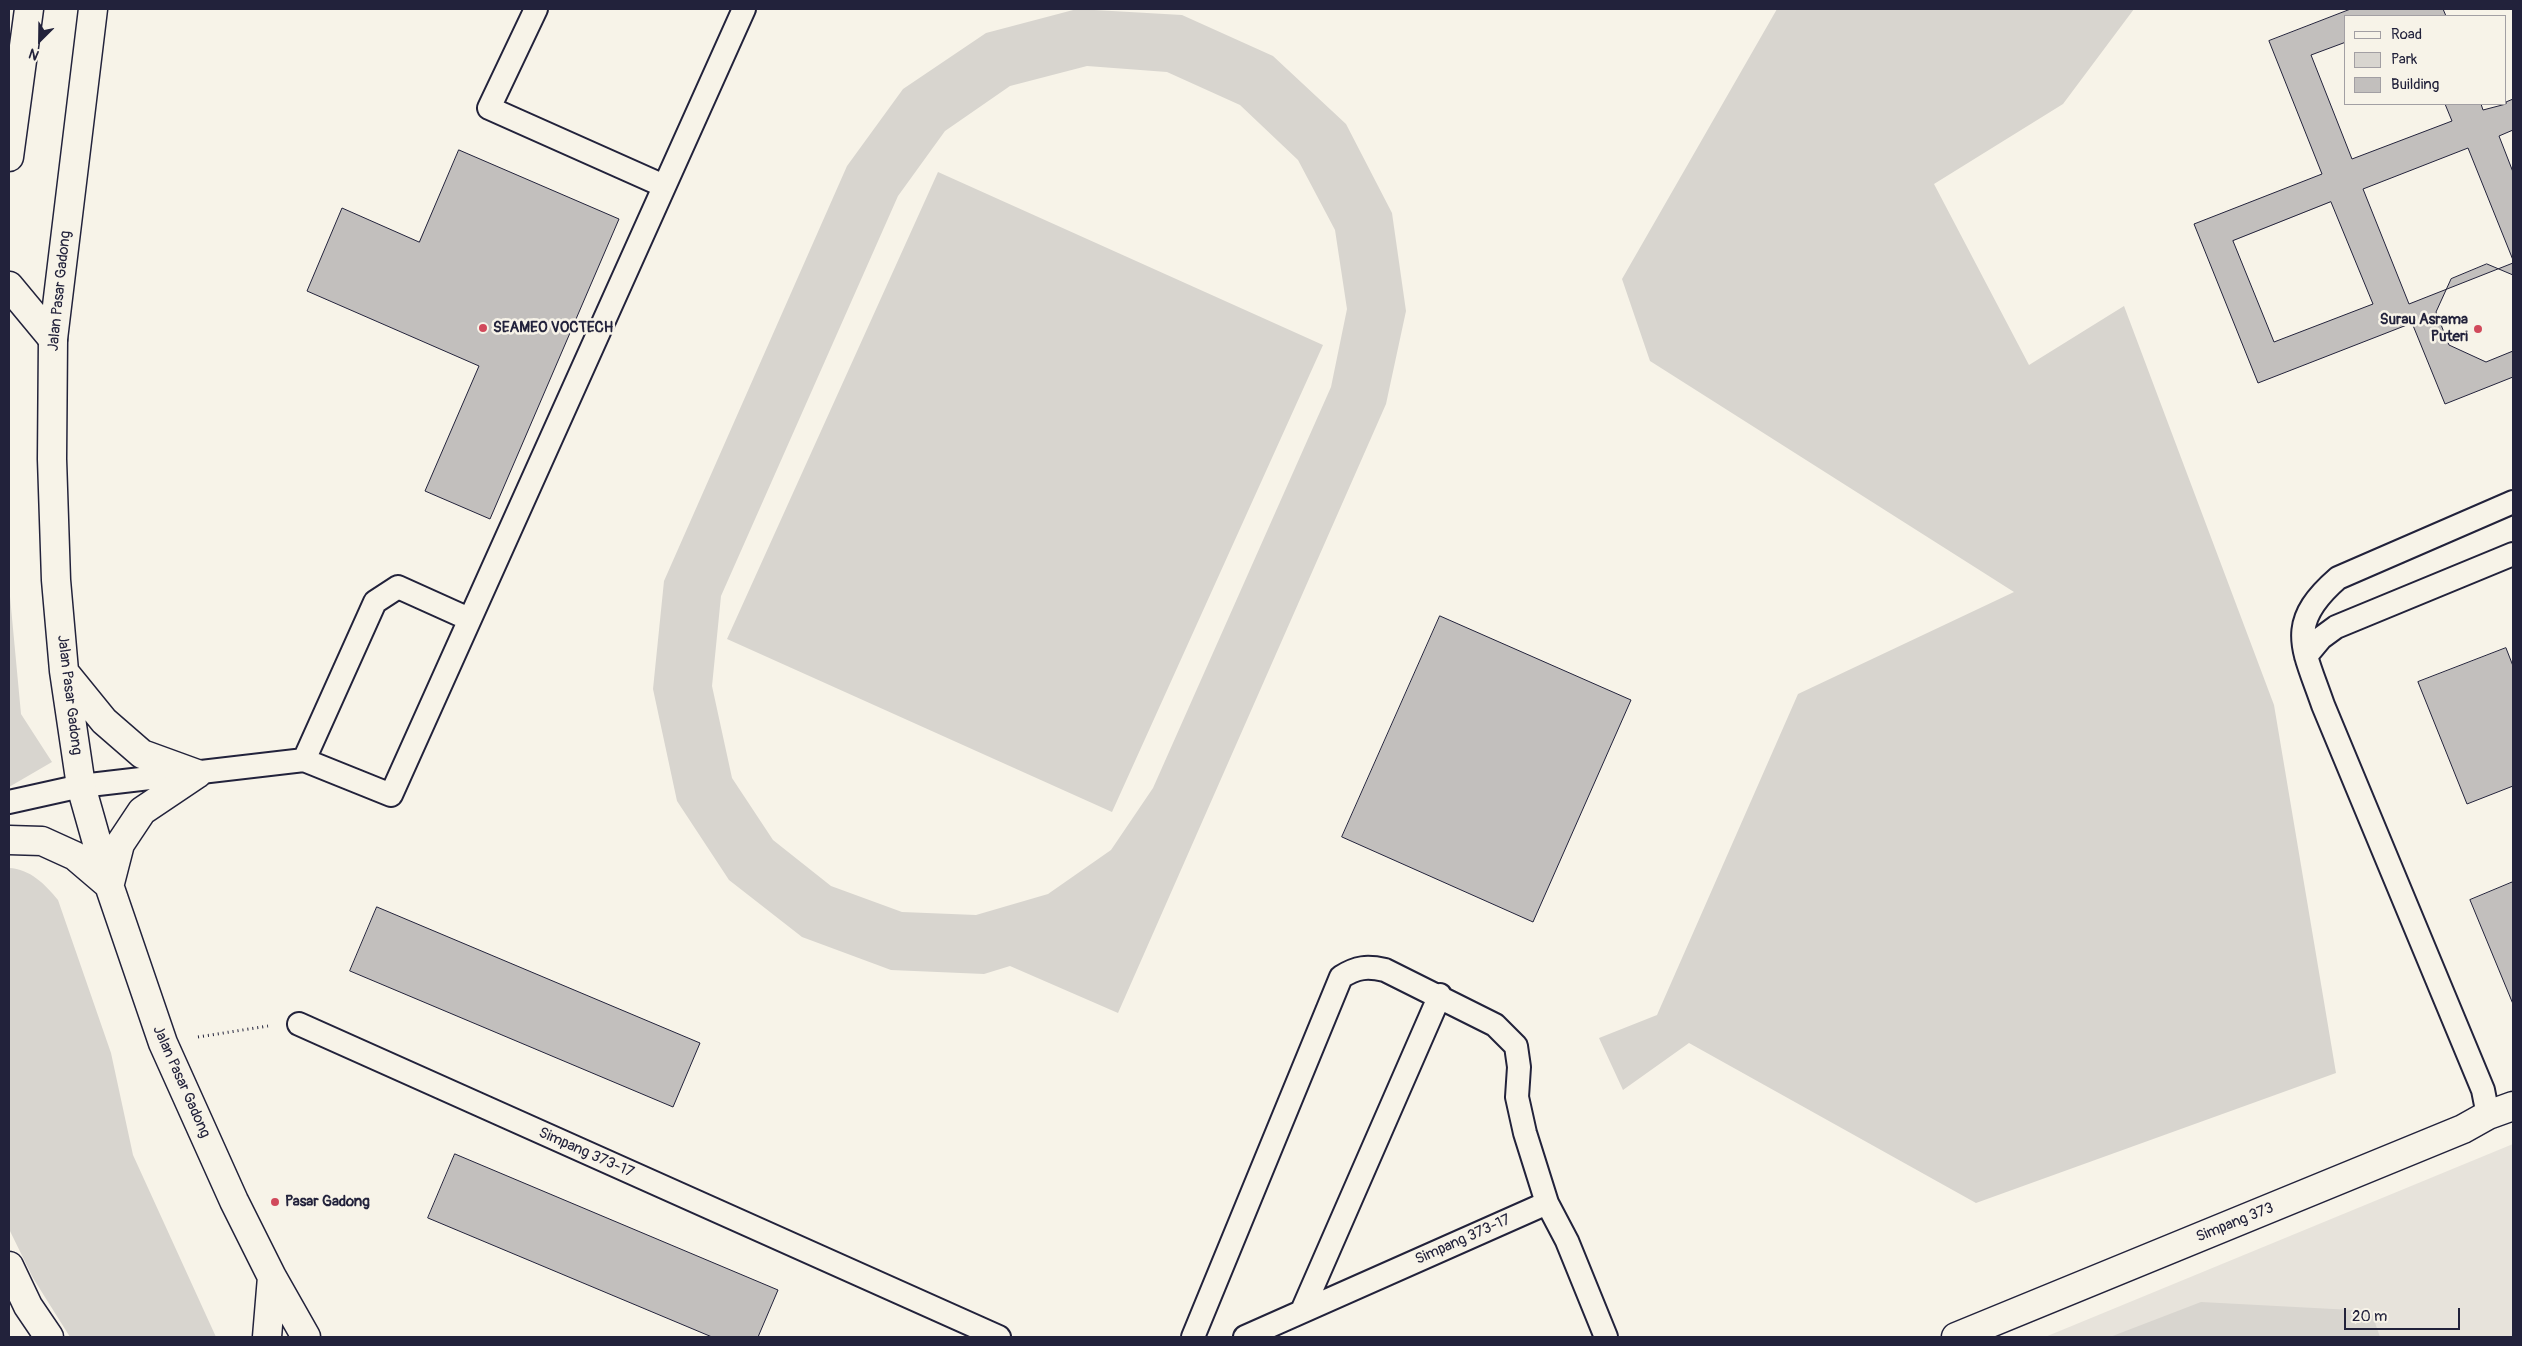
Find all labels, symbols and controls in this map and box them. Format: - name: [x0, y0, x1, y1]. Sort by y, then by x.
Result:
- north arrow: [15, 15, 65, 65]
- legend: [2344, 15, 2507, 105]
- text: Road: [2391, 25, 2422, 44]
- text: N: [26, 45, 42, 64]
- text: Park: [2391, 50, 2417, 69]
- text: Building: [2391, 75, 2439, 94]
- street label: Jalan Pasar Gadong: [45, 230, 75, 352]
- place label: Surau Asrama Puteri: [2380, 311, 2468, 346]
- place label: SEAMEO VOCTECH: [493, 319, 613, 337]
- marker: SEAMEO VOCTECH: [477, 322, 489, 334]
- marker: Surau Asrama Puteri: [2472, 323, 2484, 335]
- street label: Jalan Pasar Gadong: [53, 634, 85, 756]
- street label: Jalan Pasar Gadong: [148, 1023, 214, 1141]
- street label: Simpang 373-17: [536, 1124, 636, 1182]
- place label: Pasar Gadong: [285, 1193, 370, 1211]
- marker: Pasar Gadong: [269, 1196, 281, 1208]
- street label: Simpang 373: [2194, 1199, 2276, 1247]
- street label: Simpang 373-17: [1413, 1211, 1513, 1269]
- scale bar: [2347, 1298, 2463, 1330]
- text: 20 m: [2352, 1307, 2387, 1326]

